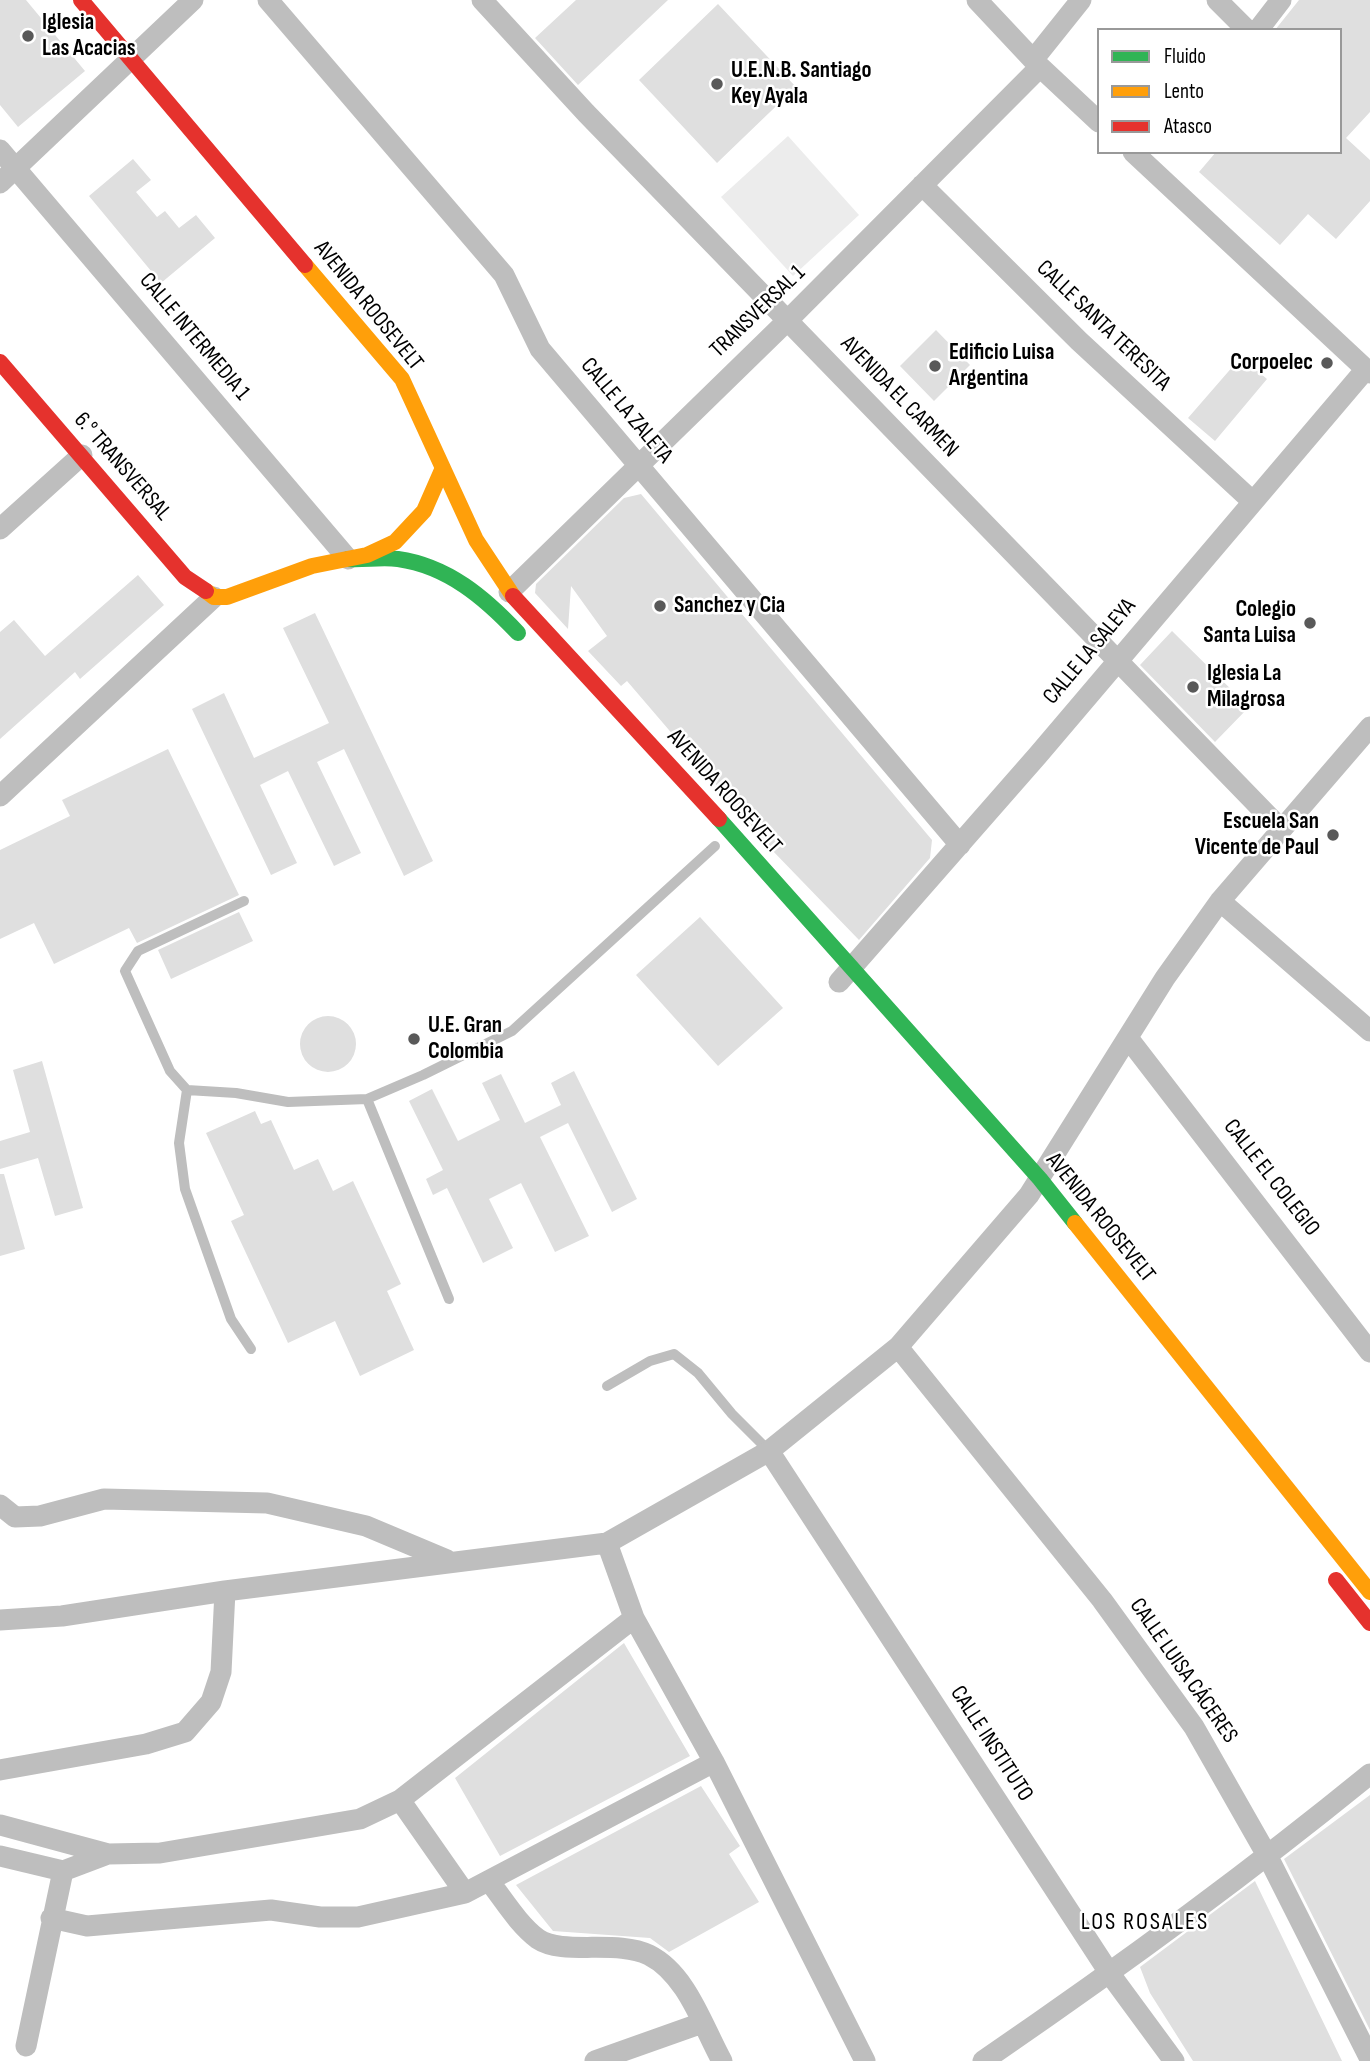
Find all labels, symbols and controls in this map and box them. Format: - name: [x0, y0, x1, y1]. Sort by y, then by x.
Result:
- place label: Iglesia Las Acacias: [42, 9, 136, 63]
- marker: Iglesia Las Acacias: [20, 28, 36, 44]
- legend: [1097, 28, 1342, 154]
- text: Fluido: [1164, 44, 1206, 69]
- place label: U.E.N.B. Santiago Key Ayala: [731, 57, 871, 111]
- marker: U.E.N.B. Santiago Key Ayala: [709, 76, 725, 92]
- text: Lento: [1164, 79, 1204, 104]
- text: Atasco: [1164, 114, 1212, 139]
- street label: AVENIDA ROOSEVELT: [307, 236, 429, 376]
- street label: CALLE SANTA TERESITA: [1030, 255, 1176, 397]
- street label: TRANSVERSAL 1: [705, 260, 811, 364]
- street label: CALLE INTERMEDIA 1: [133, 268, 255, 406]
- street label: AVENIDA EL CARMEN: [834, 331, 964, 463]
- place label: Edificio Luisa Argentina: [949, 339, 1054, 393]
- place label: Corpoelec: [1230, 349, 1313, 377]
- street label: CALLE LA ZALETA: [574, 353, 678, 469]
- marker: Corpoelec: [1319, 355, 1335, 371]
- marker: Edificio Luisa Argentina: [927, 358, 943, 374]
- street label: 6.° TRANSVERSAL: [68, 407, 176, 527]
- place label: Sanchez y Cia: [674, 592, 785, 620]
- street label: CALLE LA SALEYA: [1038, 594, 1142, 710]
- place label: Colegio Santa Luisa: [1203, 596, 1296, 650]
- marker: Sanchez y Cia: [652, 598, 668, 614]
- marker: Colegio Santa Luisa: [1302, 615, 1318, 631]
- place label: Iglesia La Milagrosa: [1207, 660, 1285, 714]
- marker: Iglesia La Milagrosa: [1185, 679, 1201, 695]
- street label: AVENIDA ROOSEVELT: [661, 724, 787, 860]
- place label: Escuela San Vicente de Paul: [1195, 808, 1319, 862]
- marker: Escuela San Vicente de Paul: [1325, 827, 1341, 843]
- place label: U.E. Gran Colombia: [428, 1012, 504, 1066]
- marker: U.E. Gran Colombia: [406, 1031, 422, 1047]
- street label: CALLE EL COLEGIO: [1217, 1114, 1325, 1242]
- street label: AVENIDA ROOSEVELT: [1039, 1148, 1161, 1288]
- street label: CALLE LUISA CÁCERES: [1123, 1593, 1243, 1749]
- street label: CALLE INSTITUTO: [943, 1681, 1039, 1807]
- district label: LOS ROSALES: [1082, 1909, 1208, 1937]

